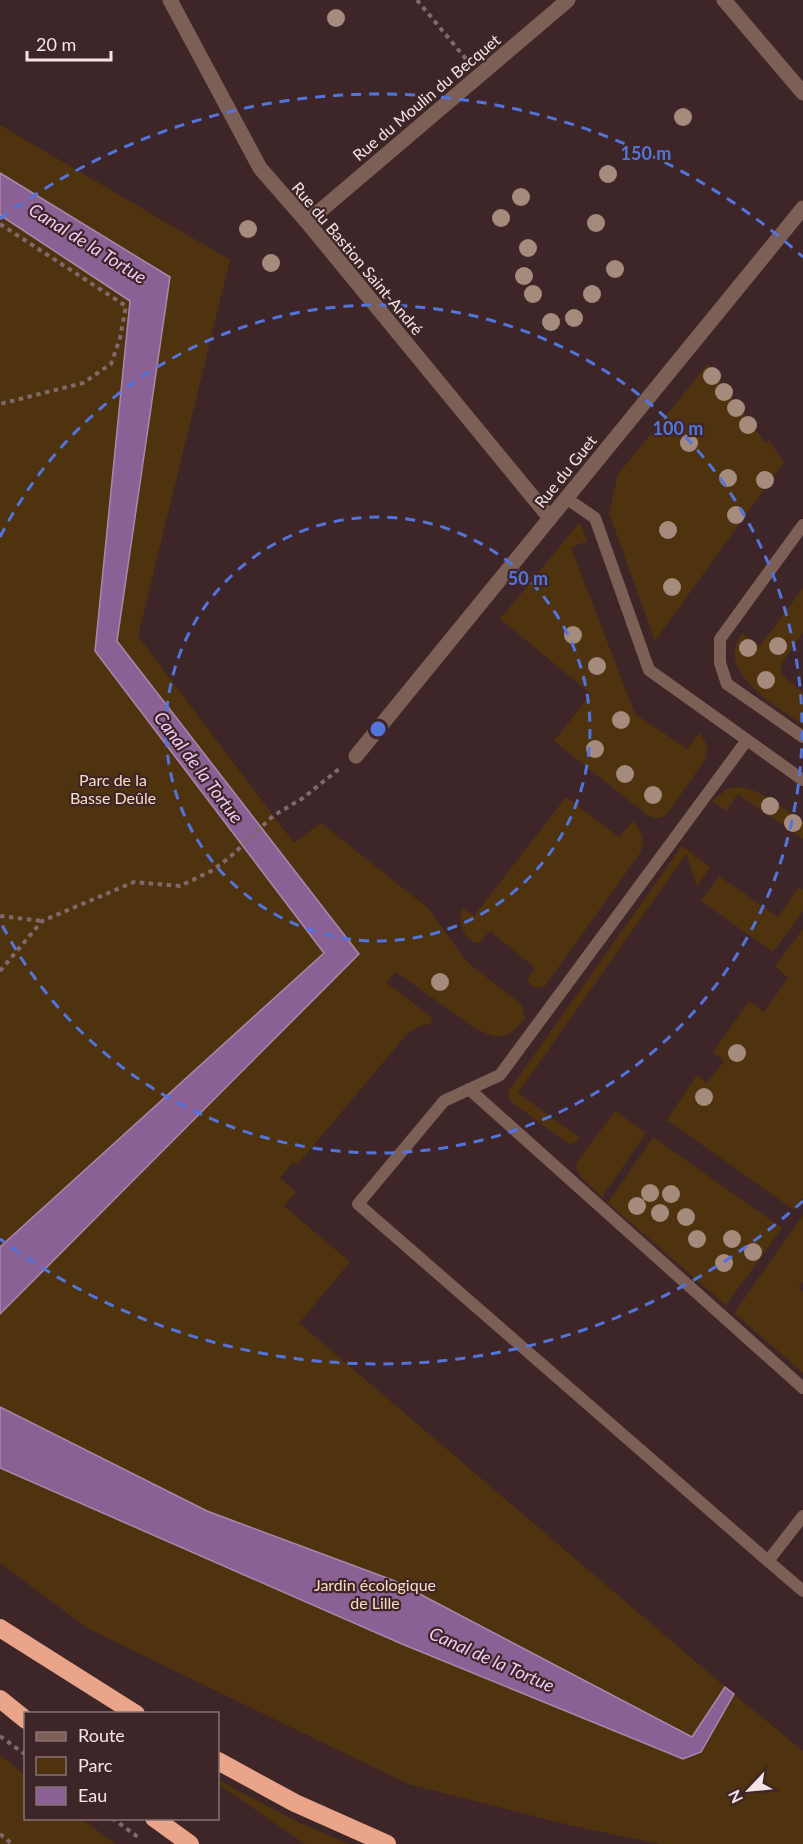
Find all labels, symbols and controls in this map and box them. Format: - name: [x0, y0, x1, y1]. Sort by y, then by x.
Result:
- scale bar: [27, 24, 111, 62]
- street label: Rue du Moulin du Becquet: [348, 30, 504, 164]
- text: 20 m: [36, 33, 76, 55]
- text: 150 m: [621, 142, 671, 164]
- street label: Rue du Bastion Saint-André: [288, 178, 428, 338]
- water label: Canal de la Tortue: [25, 198, 151, 288]
- text: 100 m: [653, 417, 703, 439]
- street label: Rue du Guet: [530, 431, 600, 511]
- text: 50 m: [508, 567, 548, 589]
- water label: Canal de la Tortue: [150, 707, 248, 827]
- centre of rings: [368, 719, 388, 739]
- park label: Parc de la Basse Deûle: [70, 770, 156, 807]
- park label: Jardin écologique de Lille: [314, 1575, 436, 1612]
- water label: Canal de la Tortue: [426, 1622, 558, 1696]
- legend: [24, 1712, 219, 1820]
- text: Route: [78, 1724, 125, 1746]
- text: Parc: [78, 1754, 113, 1776]
- north arrow: [719, 1760, 779, 1820]
- text: Eau: [78, 1784, 107, 1806]
- text: N: [724, 1787, 746, 1806]

